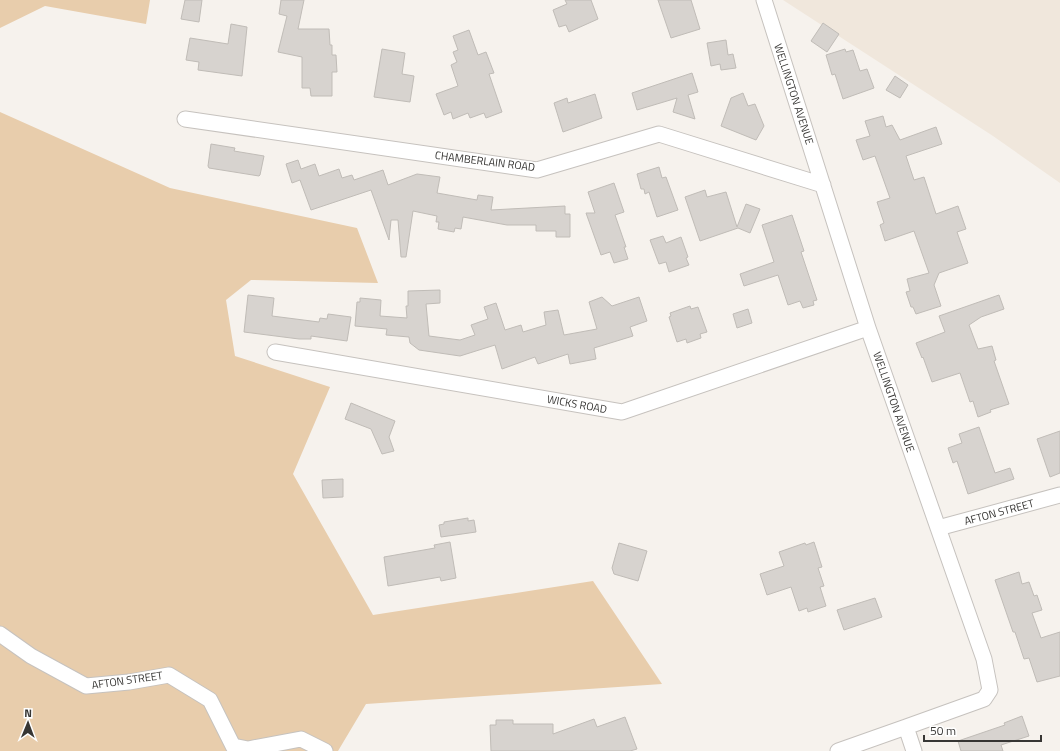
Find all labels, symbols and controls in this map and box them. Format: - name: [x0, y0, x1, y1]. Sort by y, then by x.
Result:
- street label: WELLINGTON AVENUE: [770, 41, 818, 147]
- street label: CHAMBERLAIN ROAD: [434, 147, 536, 175]
- street label: WELLINGTON AVENUE: [869, 350, 919, 454]
- street label: WICKS ROAD: [546, 391, 608, 417]
- street label: AFTON STREET: [962, 495, 1036, 529]
- street label: AFTON STREET: [90, 667, 164, 693]
- north arrow: [8, 703, 48, 743]
- text: N: [24, 705, 32, 721]
- scale bar: [924, 717, 1041, 743]
- text: 50 m: [930, 721, 956, 740]

